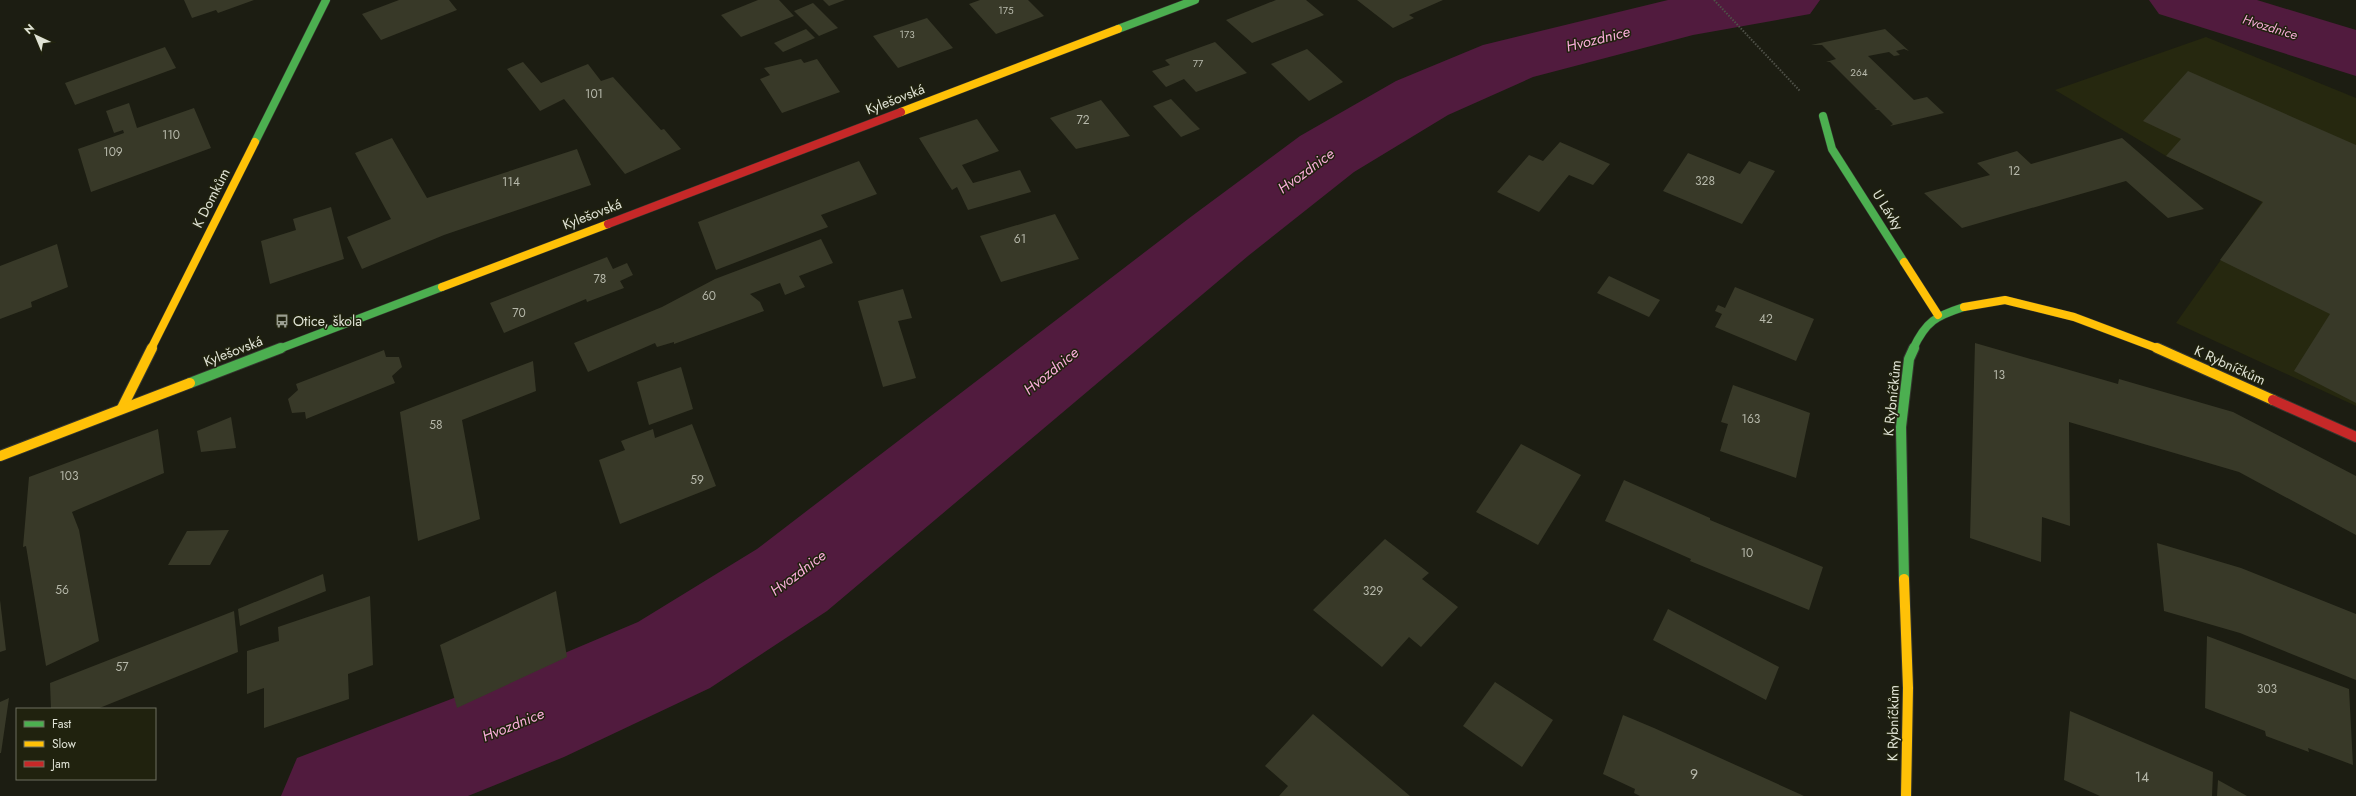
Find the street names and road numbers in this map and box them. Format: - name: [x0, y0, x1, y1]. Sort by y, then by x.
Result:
- street label: Kylešovská: [863, 79, 927, 119]
- street label: K Domkům: [187, 165, 235, 231]
- street label: U Lávky: [1868, 186, 1909, 235]
- street label: Kylešovská: [560, 194, 624, 234]
- street label: Kylešovská: [201, 331, 265, 371]
- street label: K Rybníčkům: [2191, 340, 2269, 390]
- street label: K Rybníčkům: [1878, 359, 1906, 437]
- street label: K Rybníčkům: [1882, 685, 1904, 761]

